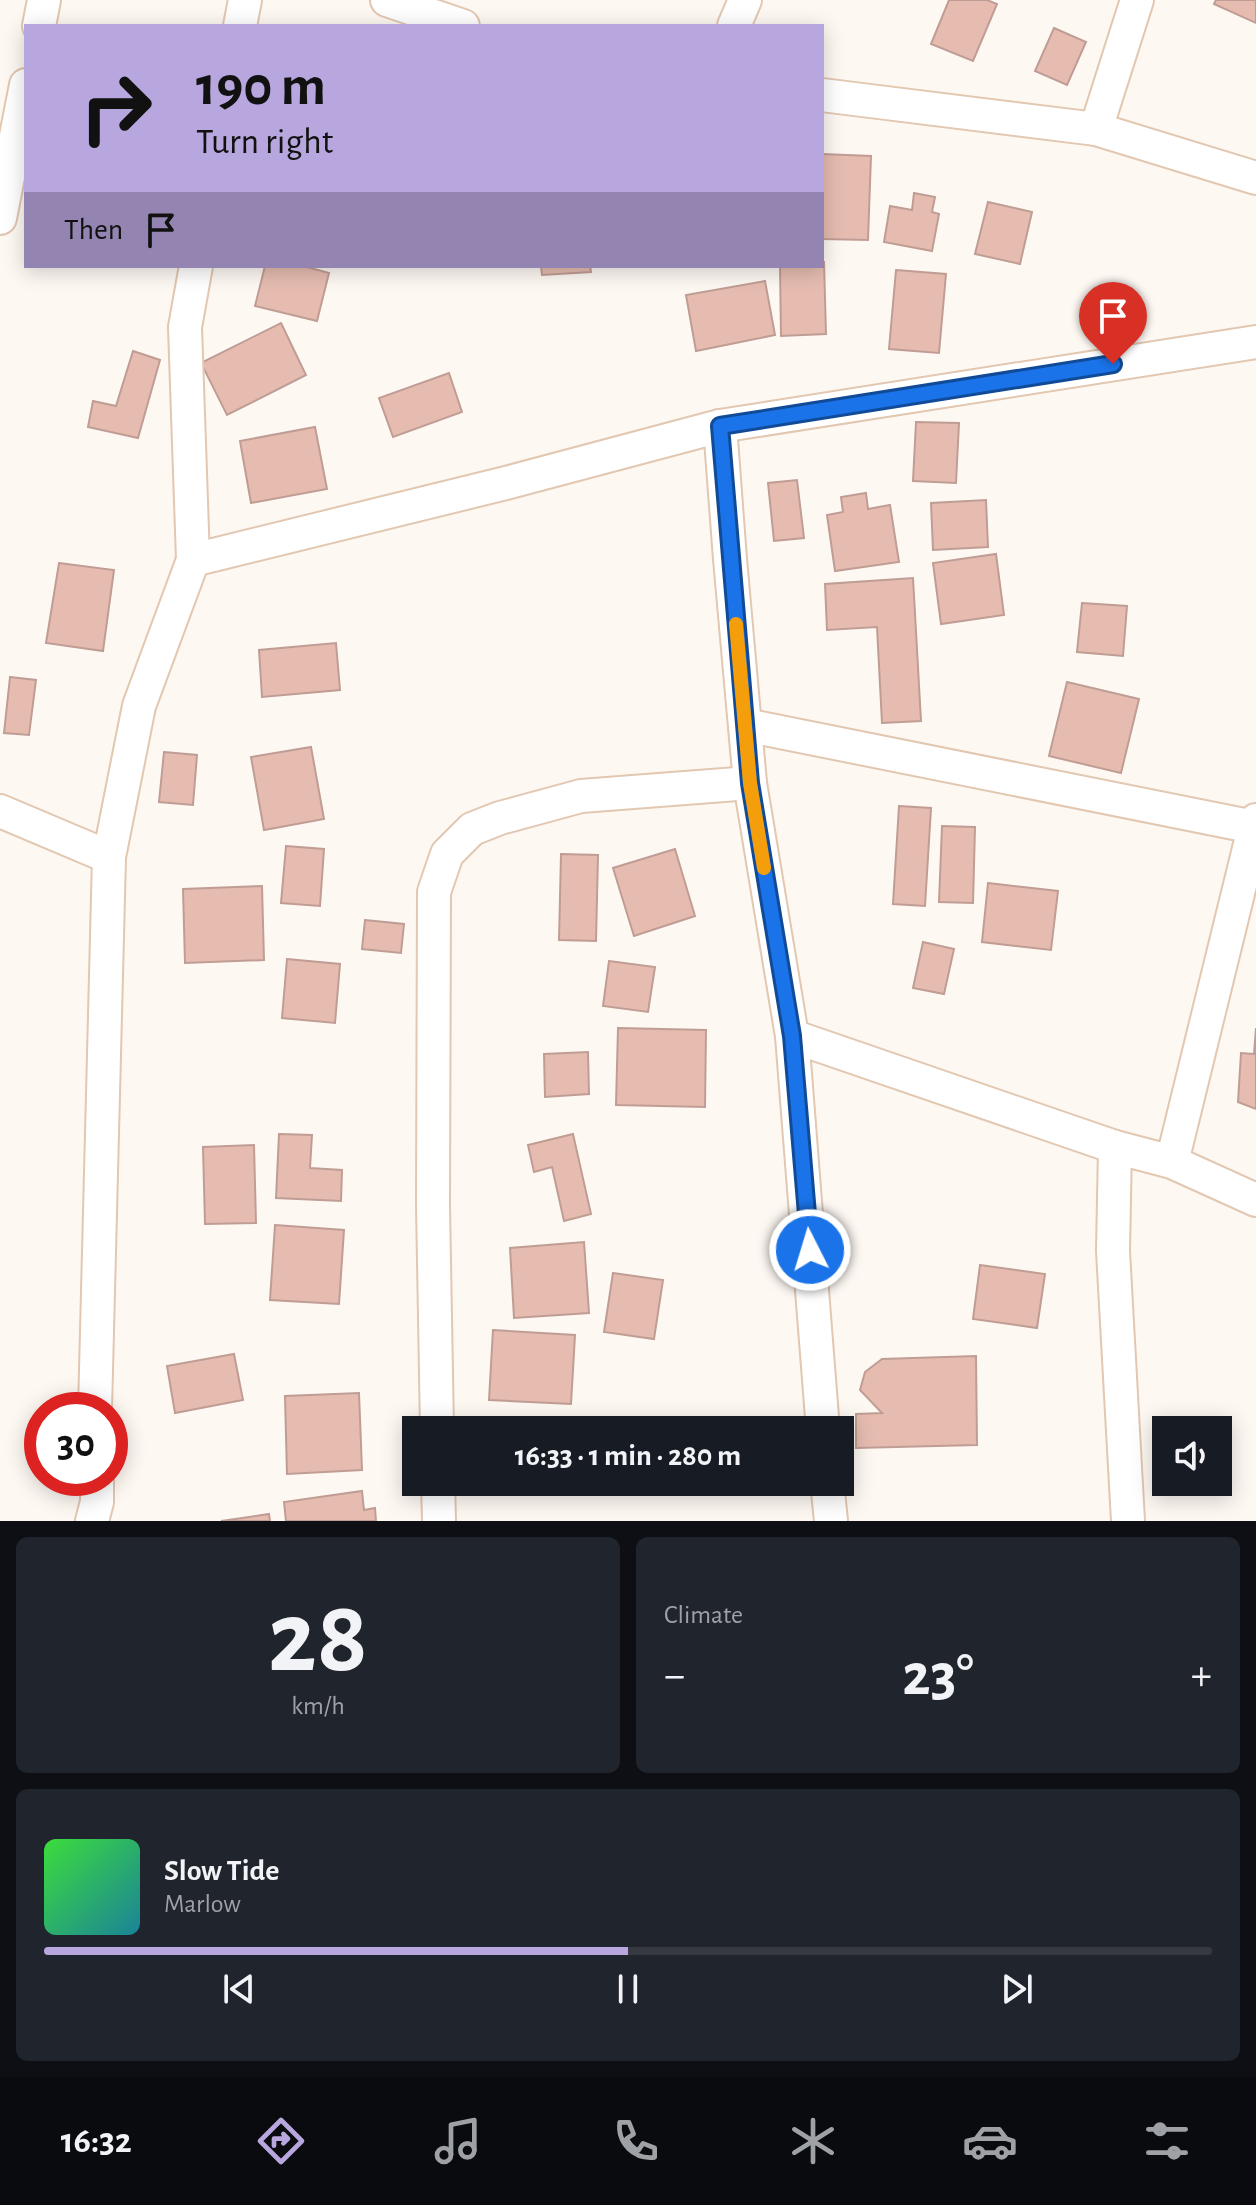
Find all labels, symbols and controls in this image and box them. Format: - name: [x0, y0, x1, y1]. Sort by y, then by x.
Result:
- icon: right: [64, 56, 168, 160]
- text: 190 m: [196, 59, 326, 115]
- text: Turn right: [196, 124, 333, 160]
- icon: arrive: [139, 208, 183, 252]
- text: Then: [64, 215, 123, 245]
- pin: [1079, 282, 1147, 364]
- icon: arrive: [1091, 294, 1135, 338]
- position arrow: [768, 1208, 852, 1292]
- speed limit sign: 30: [24, 1392, 128, 1496]
- map controls: [1152, 1416, 1232, 1496]
- button: sound: [1152, 1416, 1232, 1496]
- text: 16:33 · 1 min · 280 m: [515, 1441, 741, 1471]
- text: 28: [268, 1587, 368, 1691]
- text: Climate: [664, 1602, 743, 1628]
- text: 23°: [902, 1646, 974, 1706]
- text: −: [664, 1654, 685, 1698]
- text: +: [1191, 1654, 1212, 1698]
- text: km/h: [291, 1693, 345, 1719]
- text: Slow Tide: [164, 1856, 279, 1886]
- text: Marlow: [164, 1891, 241, 1917]
- icon: previous: [217, 1967, 261, 2011]
- icon: pause: [606, 1967, 650, 2011]
- icon: next: [995, 1967, 1039, 2011]
- icon: directions: [253, 2113, 309, 2169]
- icon: music: [430, 2113, 486, 2169]
- icon: phone: [608, 2113, 664, 2169]
- icon: climate: [785, 2113, 841, 2169]
- icon: car: [962, 2113, 1018, 2169]
- icon: filters: [1139, 2113, 1195, 2169]
- text: 16:32: [61, 2123, 132, 2159]

